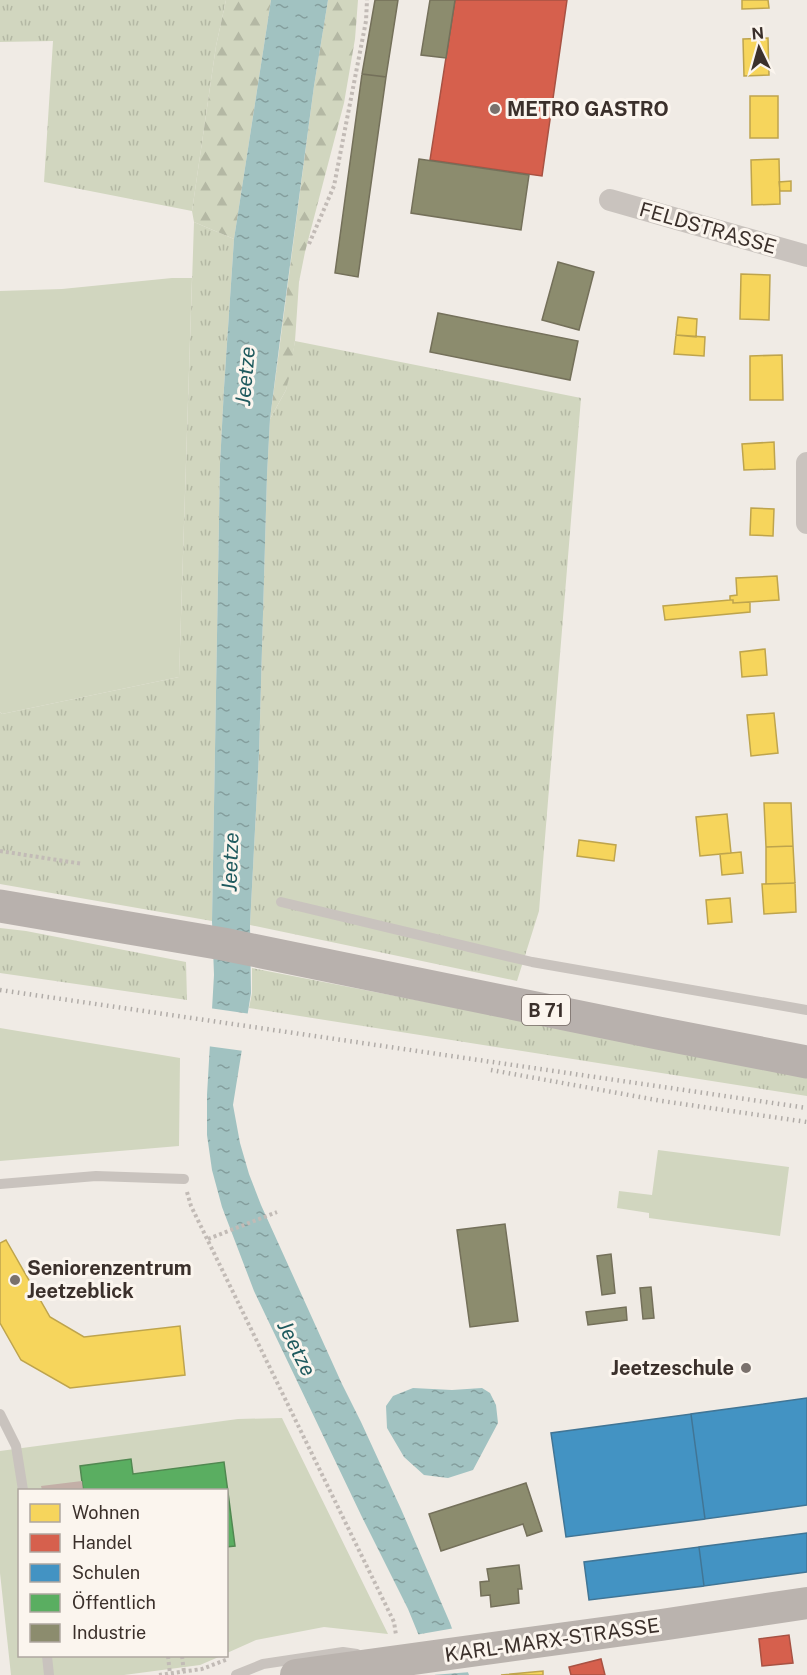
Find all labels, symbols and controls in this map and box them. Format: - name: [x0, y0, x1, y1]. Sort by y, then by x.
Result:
- north arrow: [729, 18, 789, 78]
- text: N: [751, 24, 765, 44]
- place label: METRO GASTRO: [507, 97, 669, 121]
- marker: METRO GASTRO: [488, 102, 502, 116]
- street label: FELDSTRASSE: [637, 197, 779, 259]
- water label: Jeetze: [230, 345, 260, 407]
- water label: Jeetze: [216, 832, 244, 892]
- road number: B 71: [522, 995, 570, 1025]
- place label: Seniorenzentrum Jeetzeblick: [27, 1256, 192, 1303]
- marker: Seniorenzentrum Jeetzeblick: [8, 1273, 22, 1287]
- water label: Jeetze: [272, 1316, 322, 1380]
- place label: Jeetzeschule: [611, 1356, 734, 1380]
- marker: Jeetzeschule: [739, 1361, 753, 1375]
- legend: [18, 1489, 228, 1657]
- text: Wohnen: [72, 1502, 140, 1523]
- text: Handel: [72, 1532, 132, 1553]
- text: Schulen: [72, 1562, 140, 1583]
- text: Öffentlich: [72, 1591, 156, 1613]
- street label: KARL-MARX-STRASSE: [443, 1613, 661, 1667]
- text: Industrie: [72, 1622, 146, 1643]

